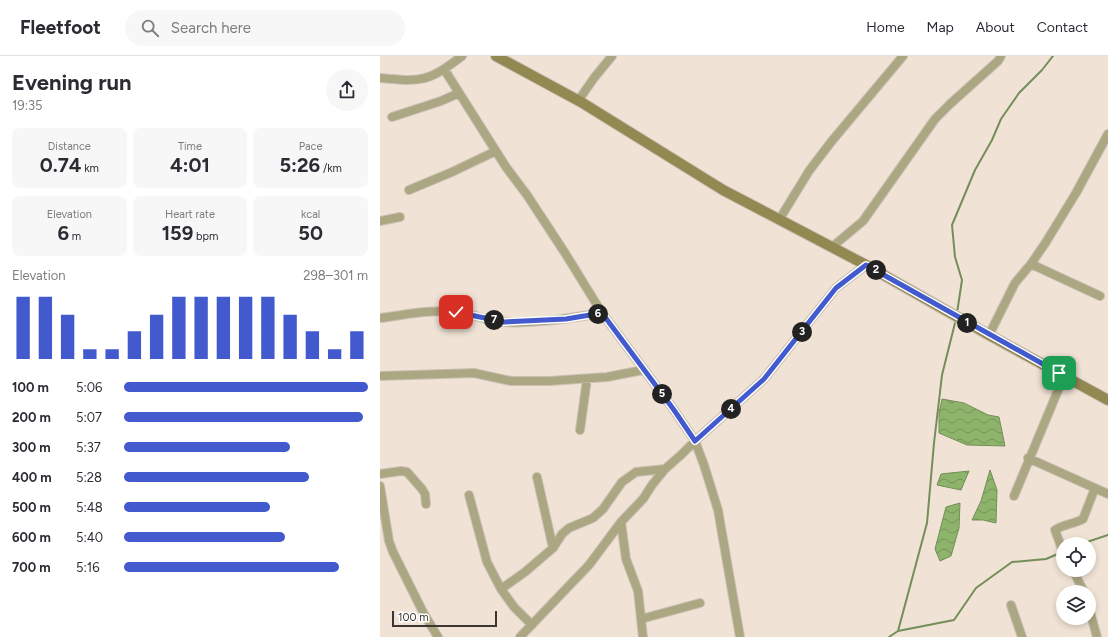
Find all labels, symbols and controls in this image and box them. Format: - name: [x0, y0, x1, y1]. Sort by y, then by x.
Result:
- search box: [125, 10, 405, 46]
- text: Fleetfoot: [20, 16, 101, 39]
- icon: search: [139, 17, 161, 39]
- text: Search here: [171, 19, 251, 37]
- text: Home: [866, 19, 905, 36]
- text: Map: [927, 19, 954, 36]
- text: About: [976, 19, 1015, 36]
- text: Contact: [1037, 19, 1088, 36]
- text: Evening run: [12, 69, 132, 96]
- button: share: [326, 69, 368, 111]
- text: 19:35: [12, 98, 43, 113]
- text: Distance: [48, 140, 91, 153]
- text: Time: [178, 140, 202, 153]
- text: Pace: [299, 140, 323, 153]
- text: 0.74: [40, 153, 81, 177]
- text: 4:01: [170, 153, 210, 177]
- text: 5:26: [279, 153, 320, 177]
- text: km: [81, 162, 99, 175]
- text: /km: [320, 162, 342, 175]
- text: Elevation: [47, 208, 92, 221]
- text: Heart rate: [165, 208, 215, 221]
- text: kcal: [301, 208, 320, 221]
- text: 6: [57, 221, 69, 245]
- text: 159: [162, 221, 193, 245]
- text: 50: [298, 221, 323, 245]
- text: m: [69, 230, 81, 243]
- text: bpm: [193, 230, 218, 243]
- pin: 2: [866, 260, 886, 280]
- text: 2: [873, 263, 879, 276]
- text: Elevation: [12, 268, 65, 283]
- text: 298–301 m: [303, 268, 368, 283]
- pin: [439, 295, 473, 329]
- icon: check: [445, 301, 467, 323]
- pin: 6: [588, 304, 608, 324]
- text: 6: [595, 307, 601, 320]
- pin: 7: [484, 310, 504, 330]
- text: 7: [491, 313, 497, 326]
- pin: 1: [957, 313, 977, 333]
- text: 1: [965, 316, 969, 329]
- pin: 3: [792, 322, 812, 342]
- text: 3: [799, 325, 805, 338]
- pin: [1042, 356, 1076, 390]
- icon: arrive: [1048, 362, 1070, 384]
- text: 100 m: [12, 380, 49, 395]
- text: 5:06: [76, 380, 102, 395]
- pin: 5: [652, 384, 672, 404]
- text: 5: [659, 387, 665, 400]
- pin: 4: [721, 399, 741, 419]
- text: 4: [728, 402, 734, 415]
- text: 200 m: [12, 410, 51, 425]
- text: 5:07: [76, 410, 102, 425]
- text: 300 m: [12, 440, 51, 455]
- text: 5:37: [76, 440, 101, 455]
- text: 400 m: [12, 470, 52, 485]
- text: 5:28: [76, 470, 102, 485]
- text: 500 m: [12, 500, 51, 515]
- text: 5:48: [76, 500, 103, 515]
- text: 600 m: [12, 530, 51, 545]
- text: 5:40: [76, 530, 103, 545]
- map controls: [1056, 537, 1096, 625]
- button: locate: [1056, 537, 1096, 577]
- text: 700 m: [12, 560, 51, 575]
- text: 5:16: [76, 560, 100, 575]
- button: layers: [1056, 585, 1096, 625]
- scale bar: [392, 609, 497, 628]
- text: 100 m: [398, 611, 429, 624]

